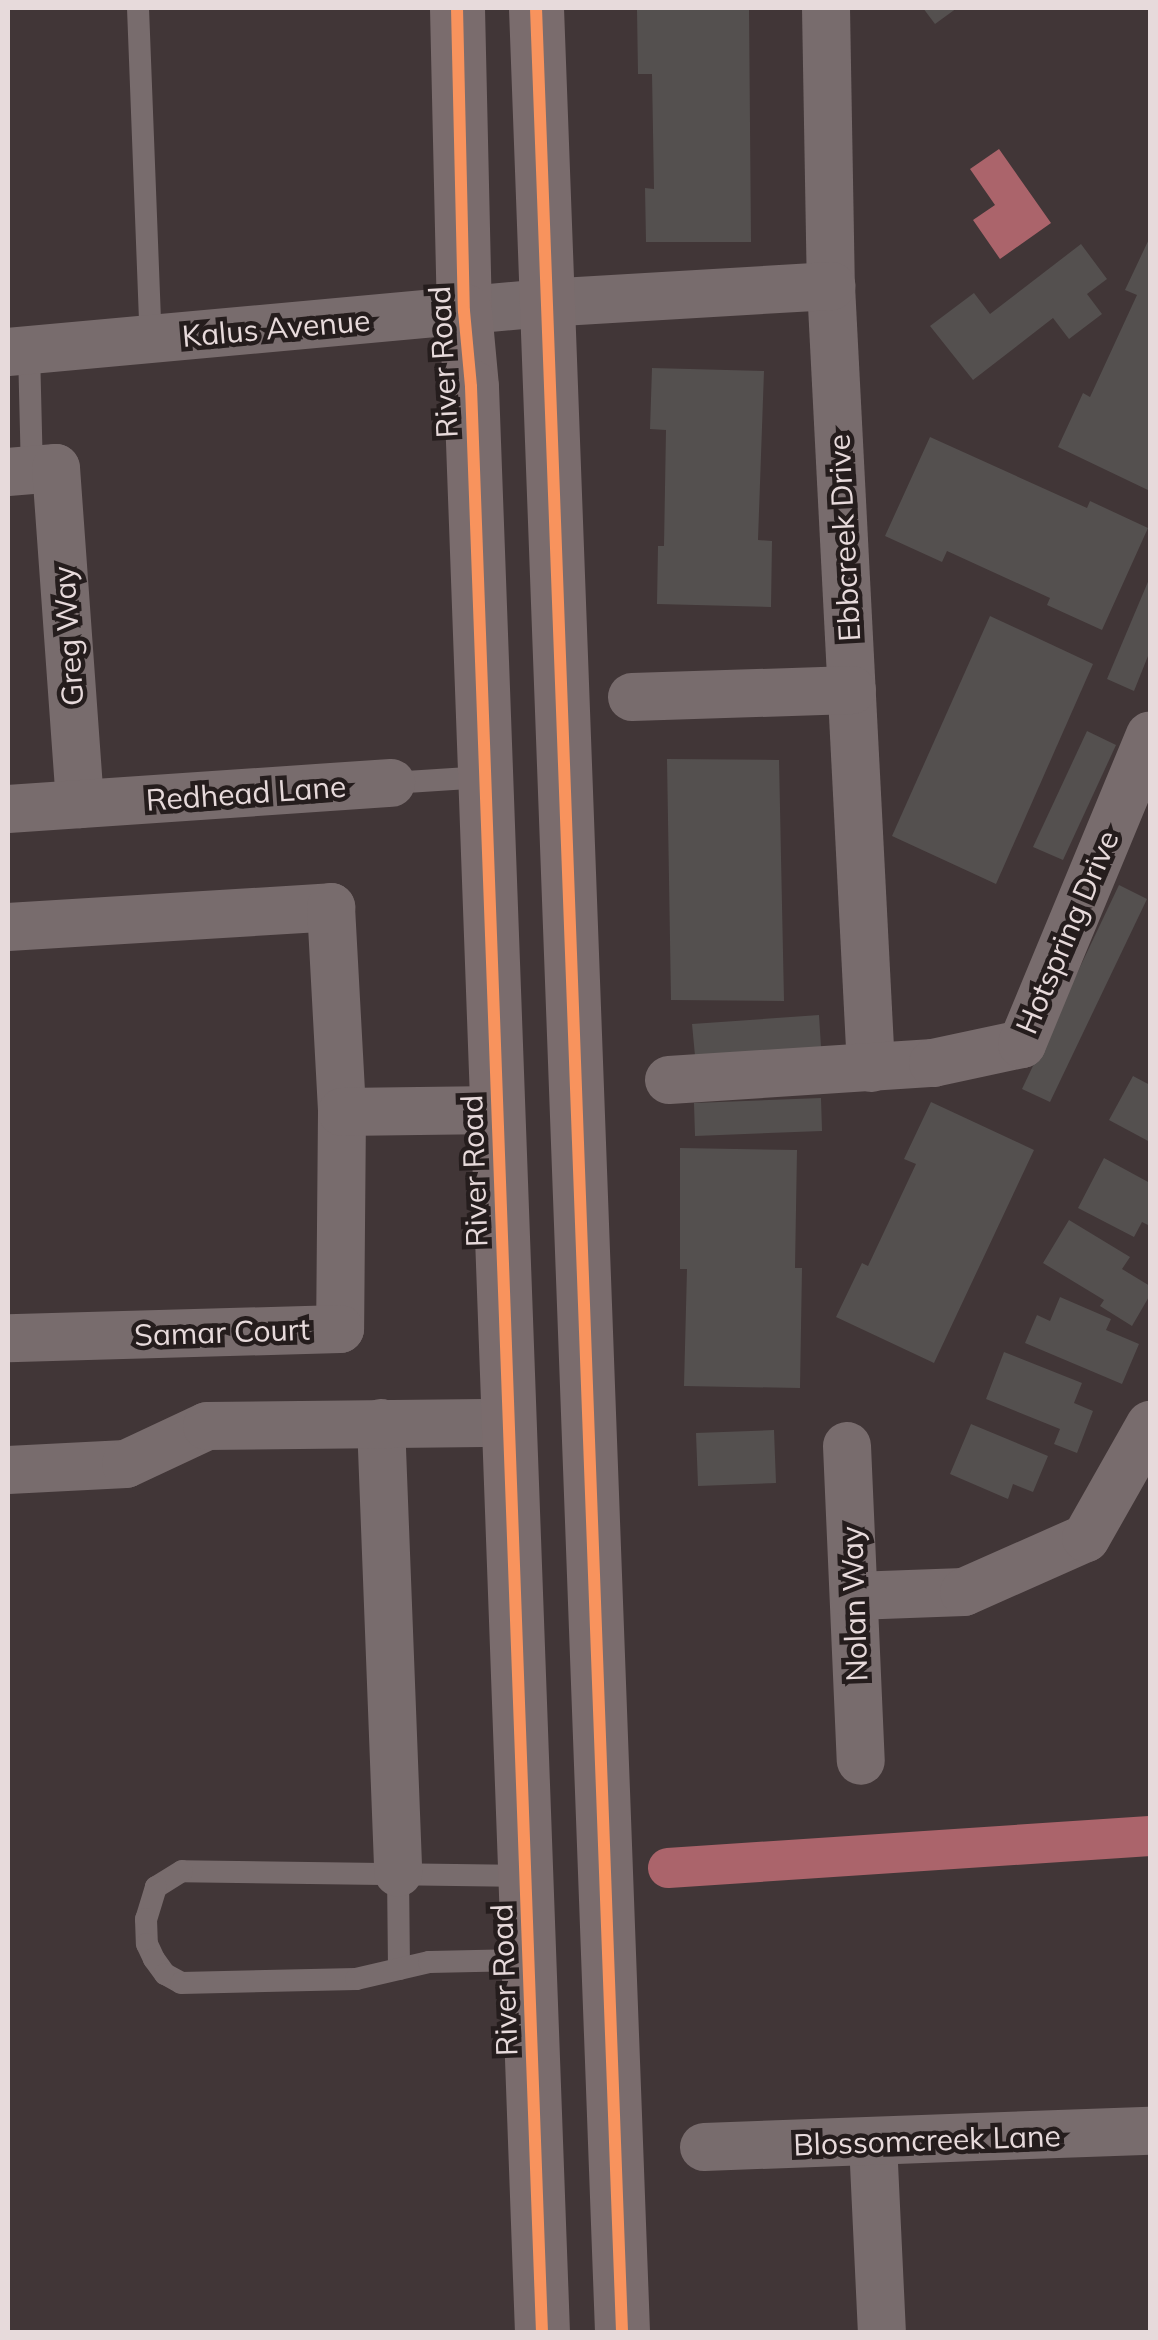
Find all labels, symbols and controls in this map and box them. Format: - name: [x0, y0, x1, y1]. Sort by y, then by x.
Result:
- street label: River Road: [421, 285, 465, 439]
- street label: Kalus Avenue: [180, 302, 372, 354]
- street label: Ebbcreek Drive: [821, 433, 867, 643]
- street label: Greg Way: [45, 565, 91, 707]
- street label: Redhead Lane: [145, 768, 347, 818]
- street label: Hotspring Drive: [1008, 825, 1126, 1039]
- street label: River Road: [453, 1094, 495, 1248]
- street label: Samar Court: [134, 1311, 310, 1353]
- street label: Nolan Way: [833, 1526, 875, 1682]
- street label: River Road: [483, 1903, 525, 2057]
- street label: Blossomcreek Lane: [793, 2117, 1061, 2163]

